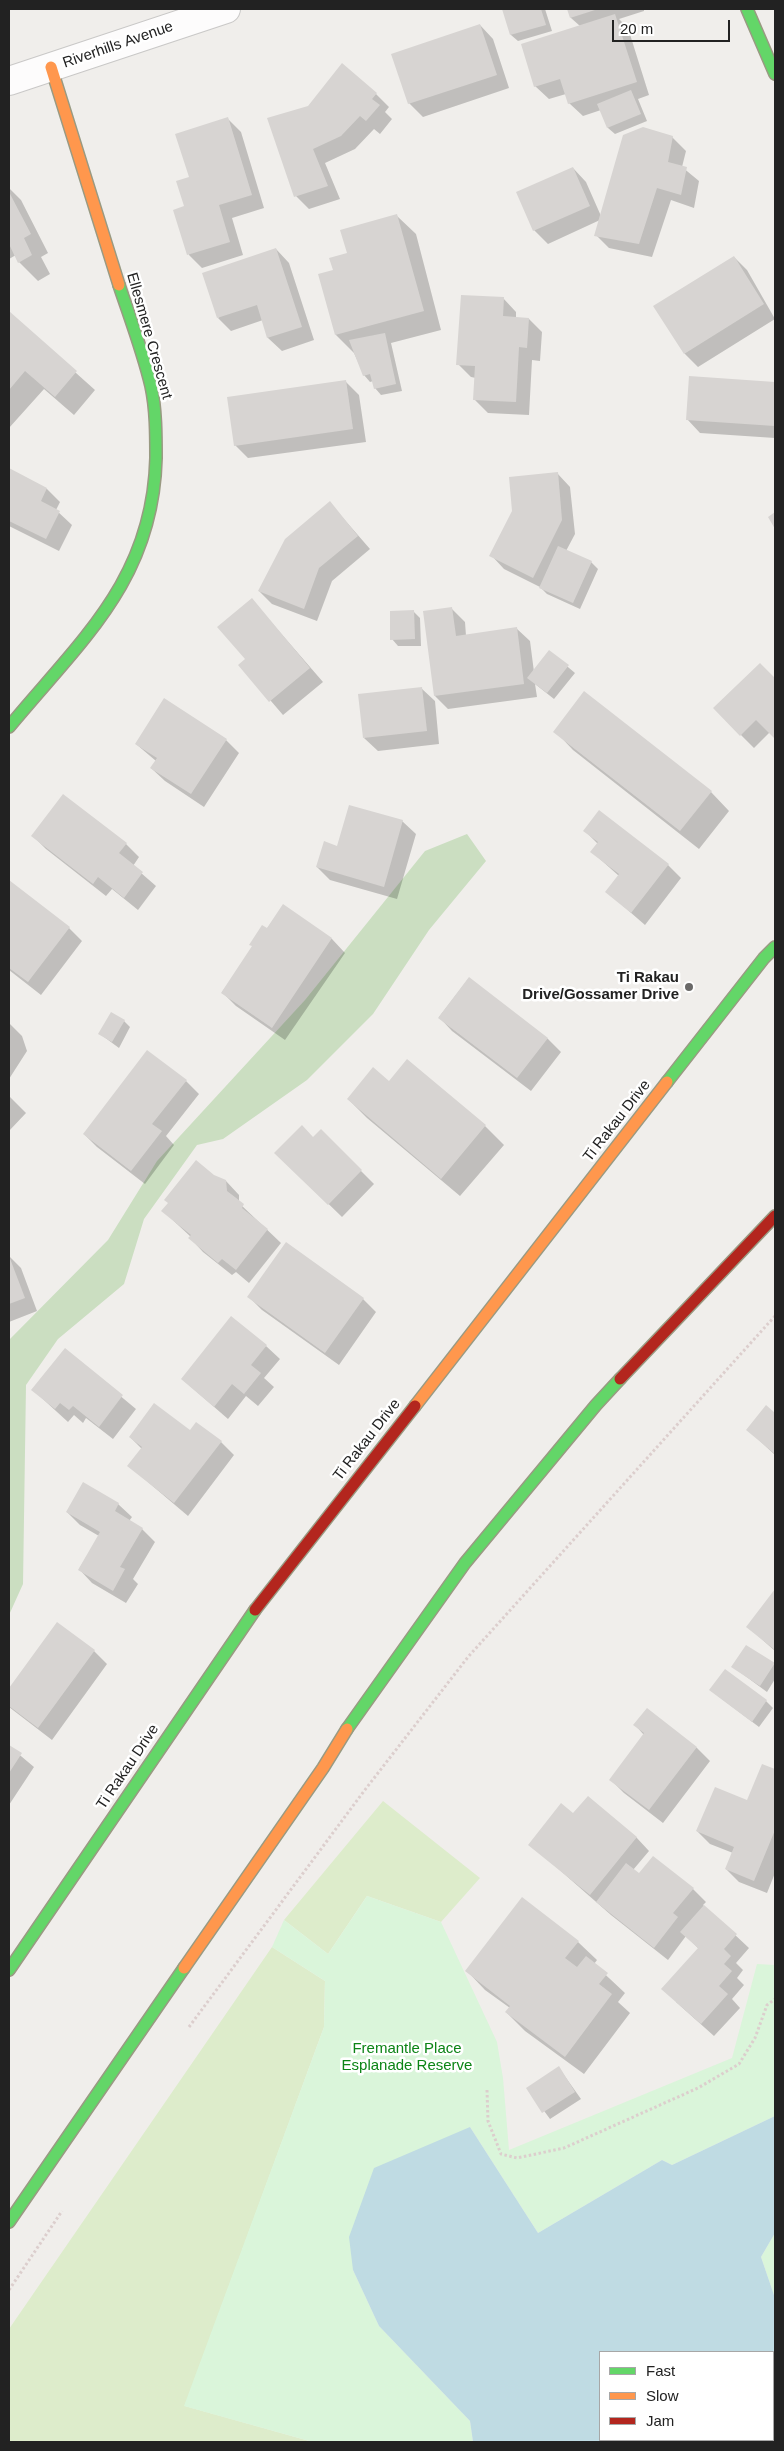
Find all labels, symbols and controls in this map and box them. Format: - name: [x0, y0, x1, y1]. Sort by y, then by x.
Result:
- scale bar: [614, 10, 732, 42]
- street label: Riverhills Avenue: [60, 18, 176, 72]
- text: 20 m: [620, 20, 653, 37]
- street label: Ellesmere Crescent: [122, 271, 176, 401]
- place label: Ti Rakau Drive/Gossamer Drive: [522, 969, 679, 1004]
- marker: Ti Rakau Drive/Gossamer Drive: [683, 981, 695, 993]
- street label: Ti Rakau Drive: [580, 1077, 654, 1165]
- street label: Ti Rakau Drive: [330, 1396, 404, 1484]
- street label: Ti Rakau Drive: [93, 1721, 163, 1813]
- park label: Fremantle Place Esplanade Reserve: [342, 2040, 472, 2075]
- legend: [599, 2351, 774, 2441]
- text: Fast: [646, 2362, 675, 2379]
- text: Slow: [646, 2387, 679, 2404]
- text: Jam: [646, 2412, 674, 2429]

